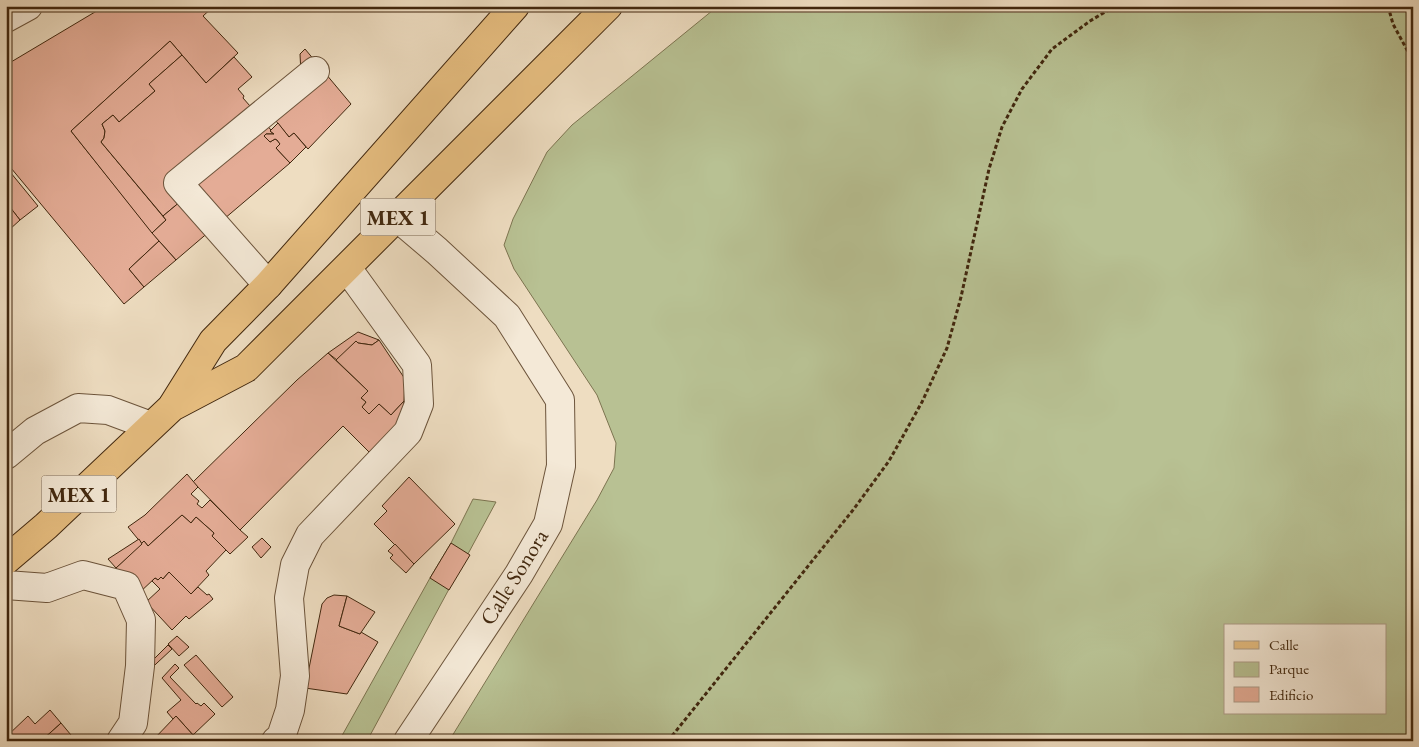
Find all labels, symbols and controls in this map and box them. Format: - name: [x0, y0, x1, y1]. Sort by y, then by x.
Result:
- road number: MEX 1: [360, 198, 436, 236]
- road number: MEX 1: [42, 476, 116, 512]
- street label: Calle Sonora: [473, 523, 555, 630]
- legend: [1224, 624, 1386, 714]
- text: Calle: [1269, 635, 1299, 654]
- text: Parque: [1269, 659, 1309, 678]
- text: Edificio: [1269, 685, 1313, 704]

